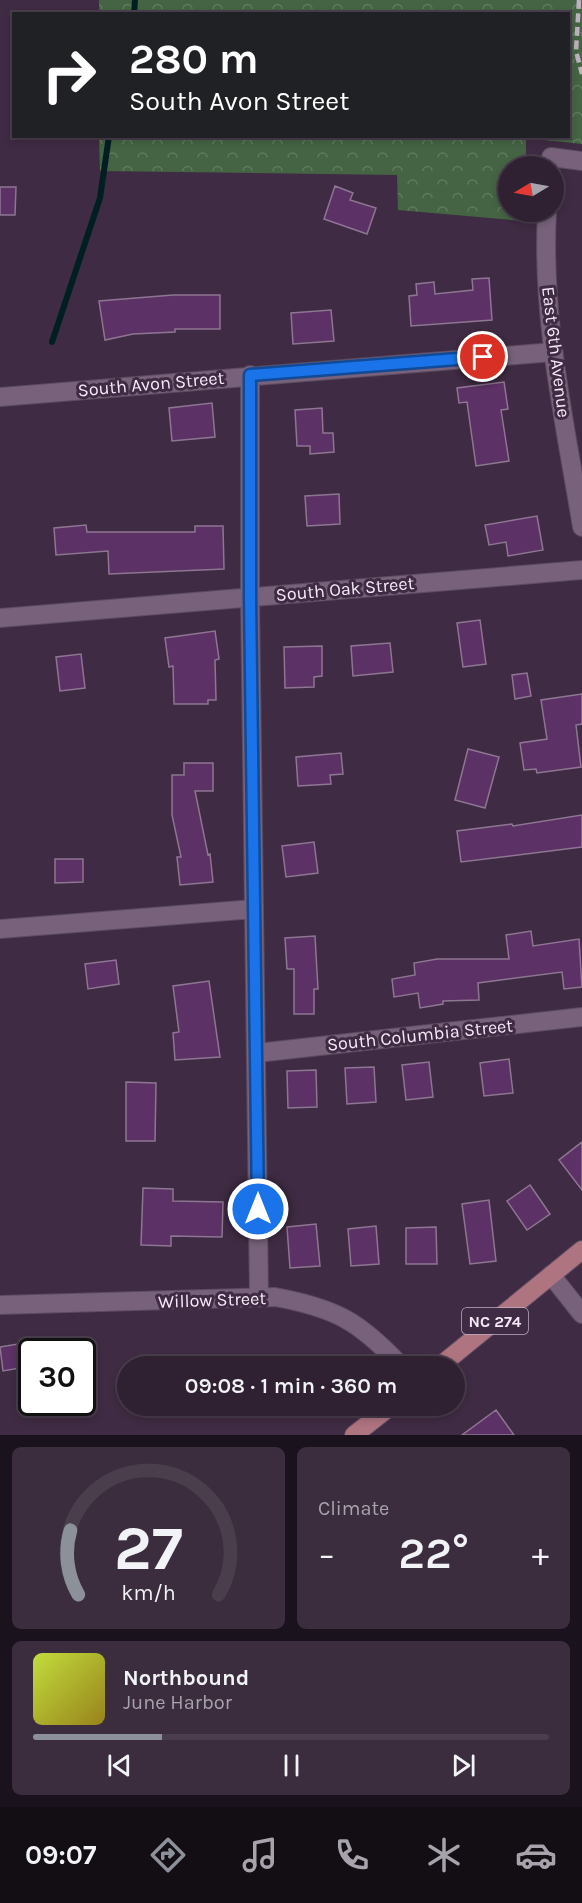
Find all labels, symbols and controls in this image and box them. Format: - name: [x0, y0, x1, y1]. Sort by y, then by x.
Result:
- text: 280 m: [129, 34, 259, 84]
- icon: right: [30, 36, 108, 114]
- text: South Avon Street: [129, 85, 349, 117]
- north arrow: [498, 156, 564, 222]
- map controls: [498, 156, 564, 222]
- street label: East 6th Avenue: [537, 285, 575, 419]
- pin: [457, 331, 508, 382]
- icon: arrive: [466, 340, 499, 373]
- street label: South Avon Street: [77, 367, 225, 401]
- street label: South Oak Street: [275, 572, 415, 606]
- street label: South Columbia Street: [326, 1014, 514, 1056]
- position arrow: [226, 1177, 290, 1241]
- street label: Willow Street: [158, 1287, 267, 1313]
- road number: NC 274: [462, 1308, 528, 1334]
- speed limit sign: 30: [18, 1338, 96, 1416]
- text: 09:08 · 1 min · 360 m: [185, 1373, 397, 1399]
- text: Climate: [318, 1497, 389, 1520]
- text: 27: [114, 1512, 183, 1585]
- text: 22°: [398, 1527, 469, 1579]
- text: −: [318, 1535, 335, 1573]
- text: +: [532, 1535, 549, 1573]
- text: km/h: [121, 1580, 176, 1605]
- text: Northbound: [123, 1665, 249, 1691]
- text: June Harbor: [123, 1691, 232, 1714]
- icon: previous: [103, 1749, 136, 1782]
- icon: pause: [275, 1749, 308, 1782]
- icon: next: [447, 1749, 480, 1782]
- icon: directions: [147, 1834, 189, 1876]
- icon: music: [239, 1834, 281, 1876]
- icon: phone: [331, 1834, 373, 1876]
- icon: climate: [423, 1834, 465, 1876]
- icon: car: [515, 1834, 557, 1876]
- text: 09:07: [25, 1839, 96, 1871]

